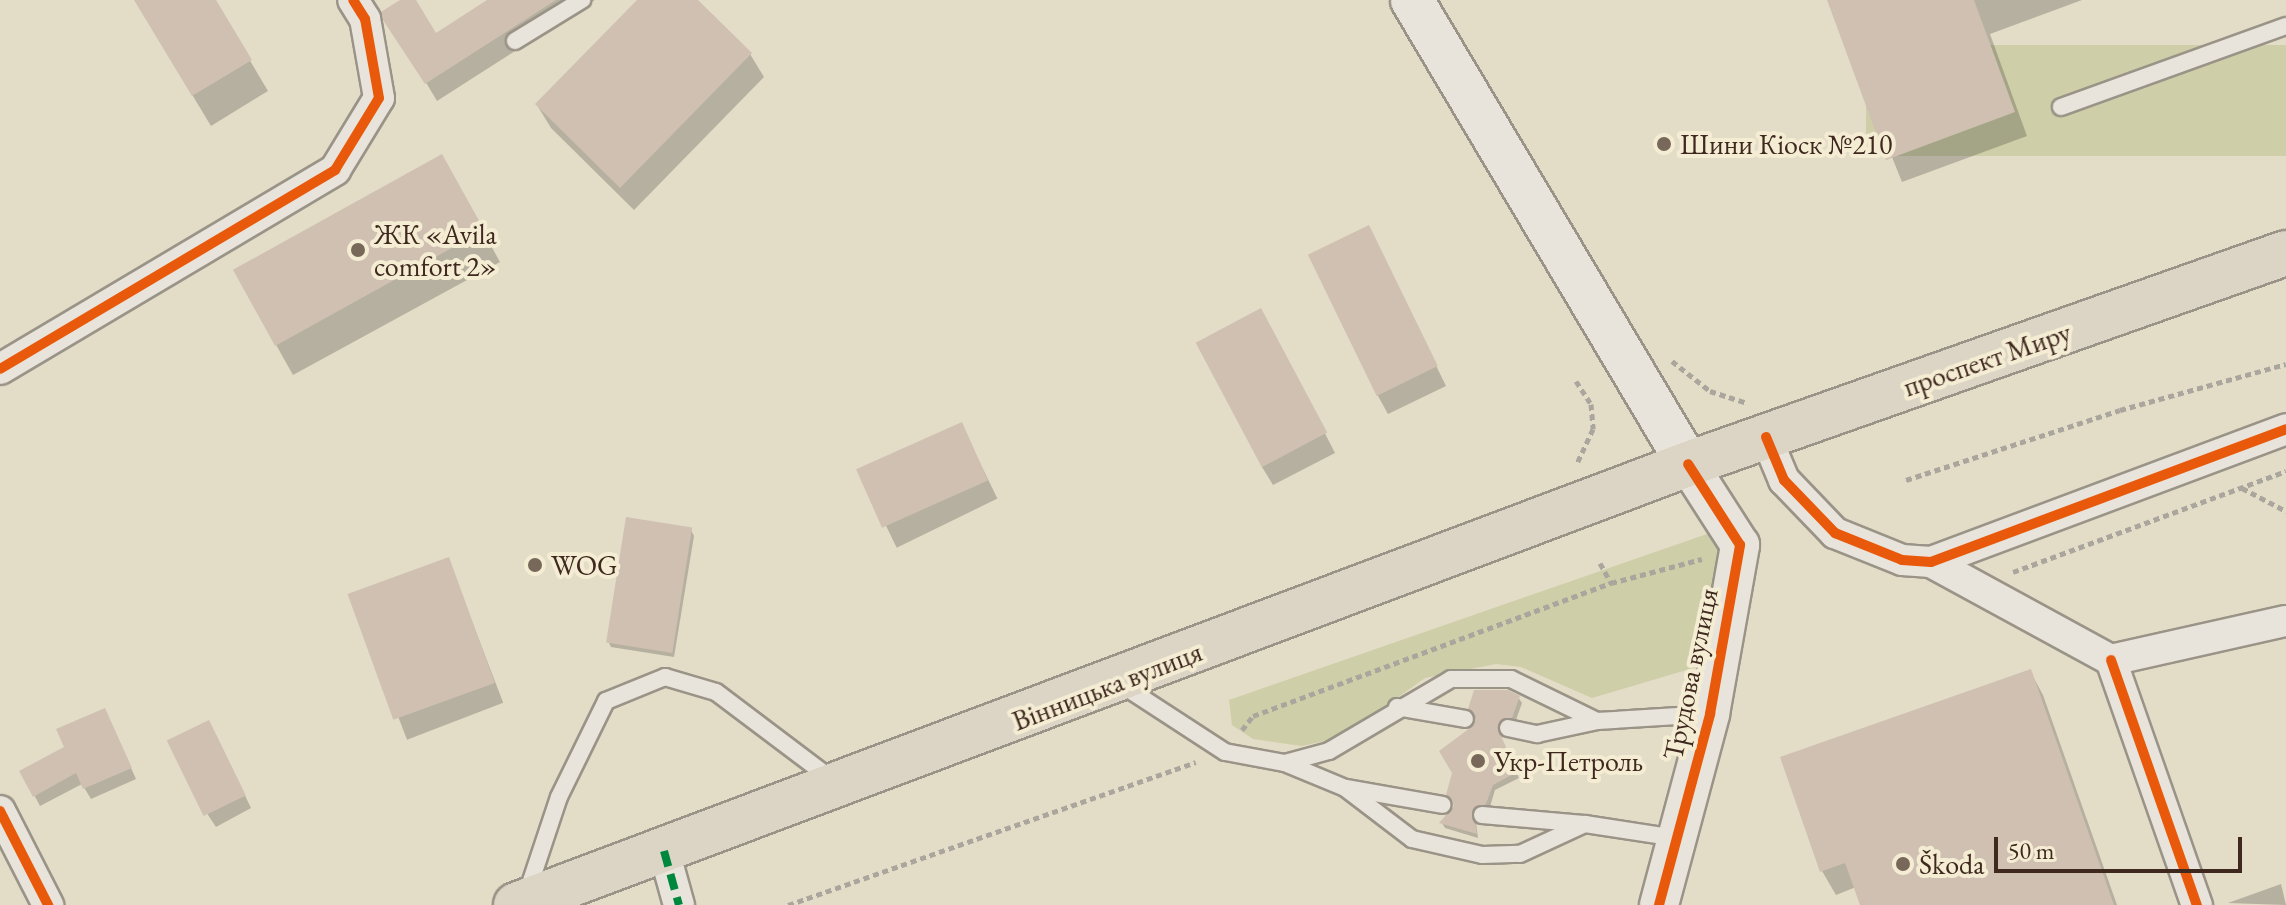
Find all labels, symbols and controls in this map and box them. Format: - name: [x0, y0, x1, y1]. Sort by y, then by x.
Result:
- place label: Шини Кіоск №210: [1680, 127, 1892, 161]
- marker: Шини Кіоск №210: [1655, 135, 1673, 153]
- place label: ЖК «Avila comfort 2»: [374, 217, 497, 283]
- marker: ЖК «Avila comfort 2»: [349, 241, 367, 259]
- street label: проспект Миру: [1899, 315, 2075, 403]
- place label: WOG: [551, 548, 617, 582]
- marker: WOG: [526, 556, 544, 574]
- street label: Трудова вулиця: [1655, 585, 1725, 763]
- street label: Вінницька вулиця: [1007, 634, 1207, 738]
- place label: Укр-Петроль: [1494, 744, 1643, 778]
- marker: Укр-Петроль: [1469, 752, 1487, 770]
- scale bar: [1998, 821, 2246, 871]
- text: 50 m: [2008, 835, 2055, 866]
- place label: Škoda: [1919, 847, 1984, 881]
- marker: Škoda: [1894, 855, 1912, 873]

